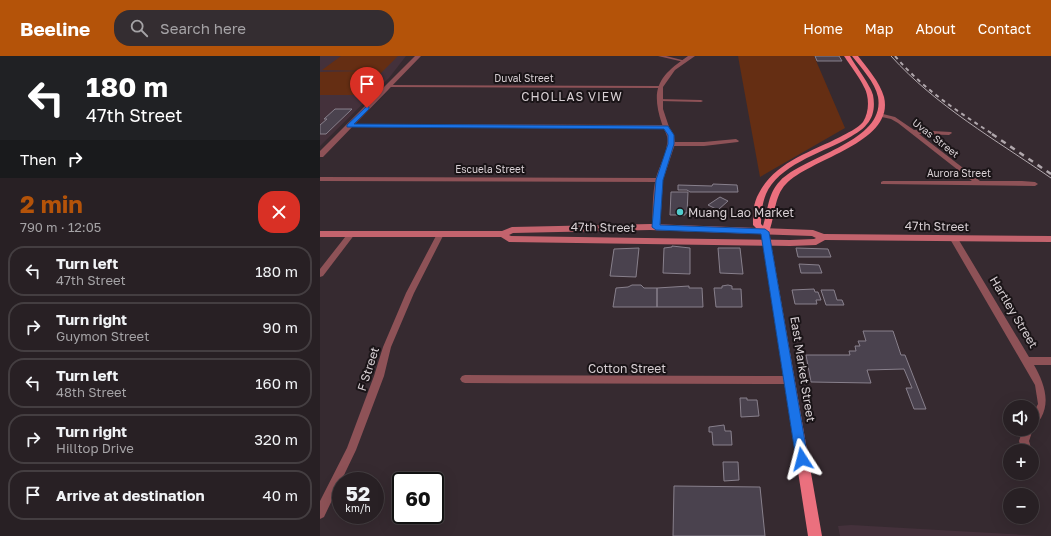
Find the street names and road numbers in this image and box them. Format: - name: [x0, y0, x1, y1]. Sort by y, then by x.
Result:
- street label: Duval Street: [494, 72, 554, 84]
- street label: Uvas Street: [910, 116, 962, 160]
- street label: Escuela Street: [455, 163, 525, 175]
- street label: Aurora Street: [927, 167, 991, 179]
- street label: 47th Street: [905, 218, 970, 234]
- street label: 47th Street: [571, 219, 636, 235]
- street label: Hartley Street: [987, 273, 1041, 351]
- street label: East Market Street: [787, 315, 819, 423]
- street label: F Street: [354, 345, 382, 393]
- street label: Cotton Street: [588, 361, 666, 376]

